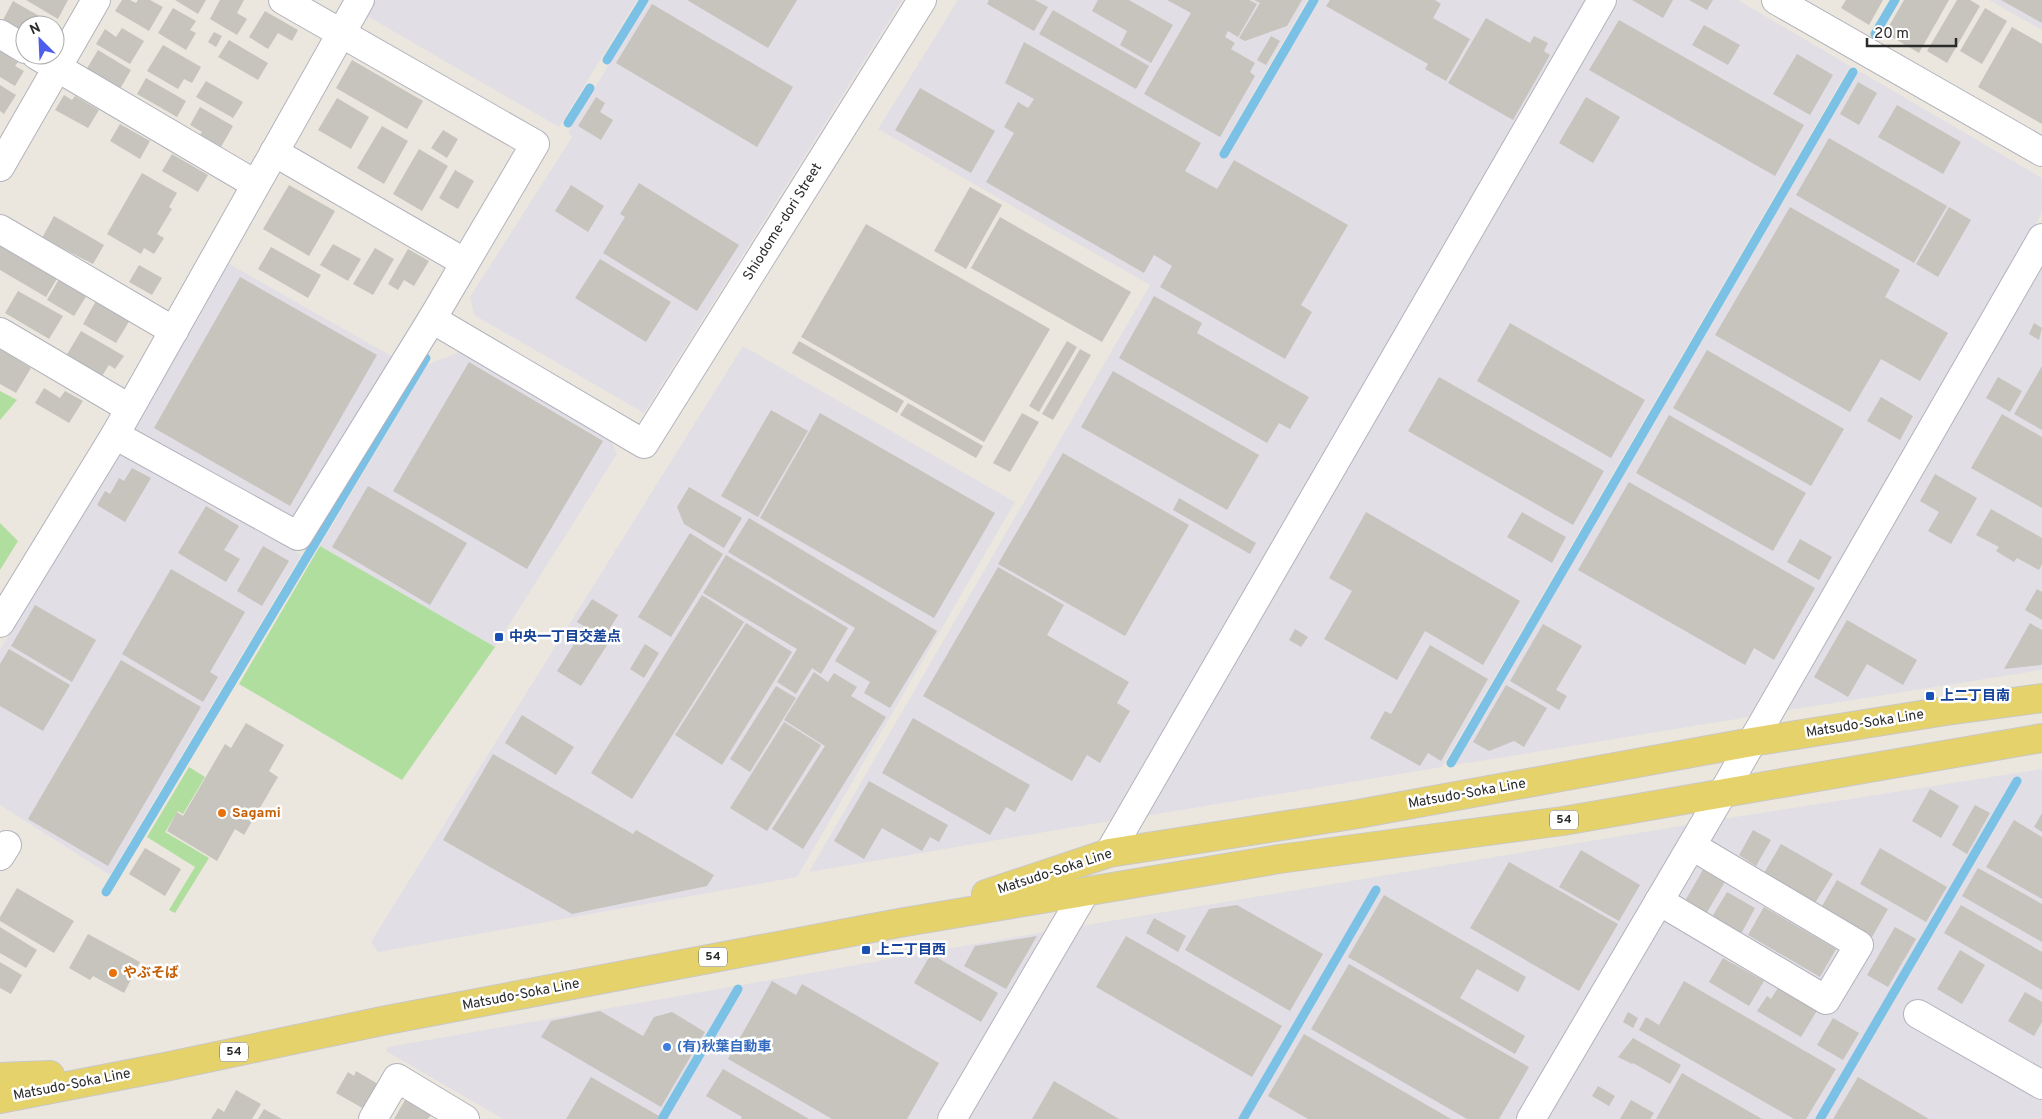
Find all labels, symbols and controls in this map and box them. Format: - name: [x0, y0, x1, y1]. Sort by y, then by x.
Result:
- north arrow: [15, 15, 65, 65]
- scale bar: [1867, 15, 1956, 47]
- text: N: [27, 20, 43, 39]
- text: 20 m: [1874, 25, 1909, 44]
- street label: Shiodome-dori Street: [740, 160, 826, 284]
- place label: 中央一丁目交差点: [509, 628, 621, 646]
- marker: 中央一丁目交差点: [493, 631, 505, 643]
- place label: 上二丁目南: [1940, 688, 2010, 705]
- marker: 上二丁目南: [1924, 690, 1936, 702]
- street label: Matsudo-Soka Line: [1805, 706, 1925, 742]
- street label: Matsudo-Soka Line: [1407, 775, 1527, 813]
- place label: Sagami: [232, 805, 281, 822]
- marker: Sagami: [216, 807, 228, 819]
- road number: 54: [1550, 810, 1578, 830]
- street label: Matsudo-Soka Line: [996, 845, 1114, 899]
- place label: 上二丁目西: [876, 942, 946, 959]
- marker: 上二丁目西: [860, 944, 872, 956]
- road number: 54: [699, 948, 727, 966]
- place label: やぶそば: [123, 965, 179, 982]
- marker: やぶそば: [107, 967, 119, 979]
- street label: Matsudo-Soka Line: [461, 975, 581, 1015]
- place label: (有)秋葉自動車: [677, 1039, 771, 1056]
- marker: (有)秋葉自動車: [661, 1041, 673, 1053]
- road number: 54: [220, 1042, 248, 1062]
- street label: Matsudo-Soka Line: [12, 1065, 132, 1105]

